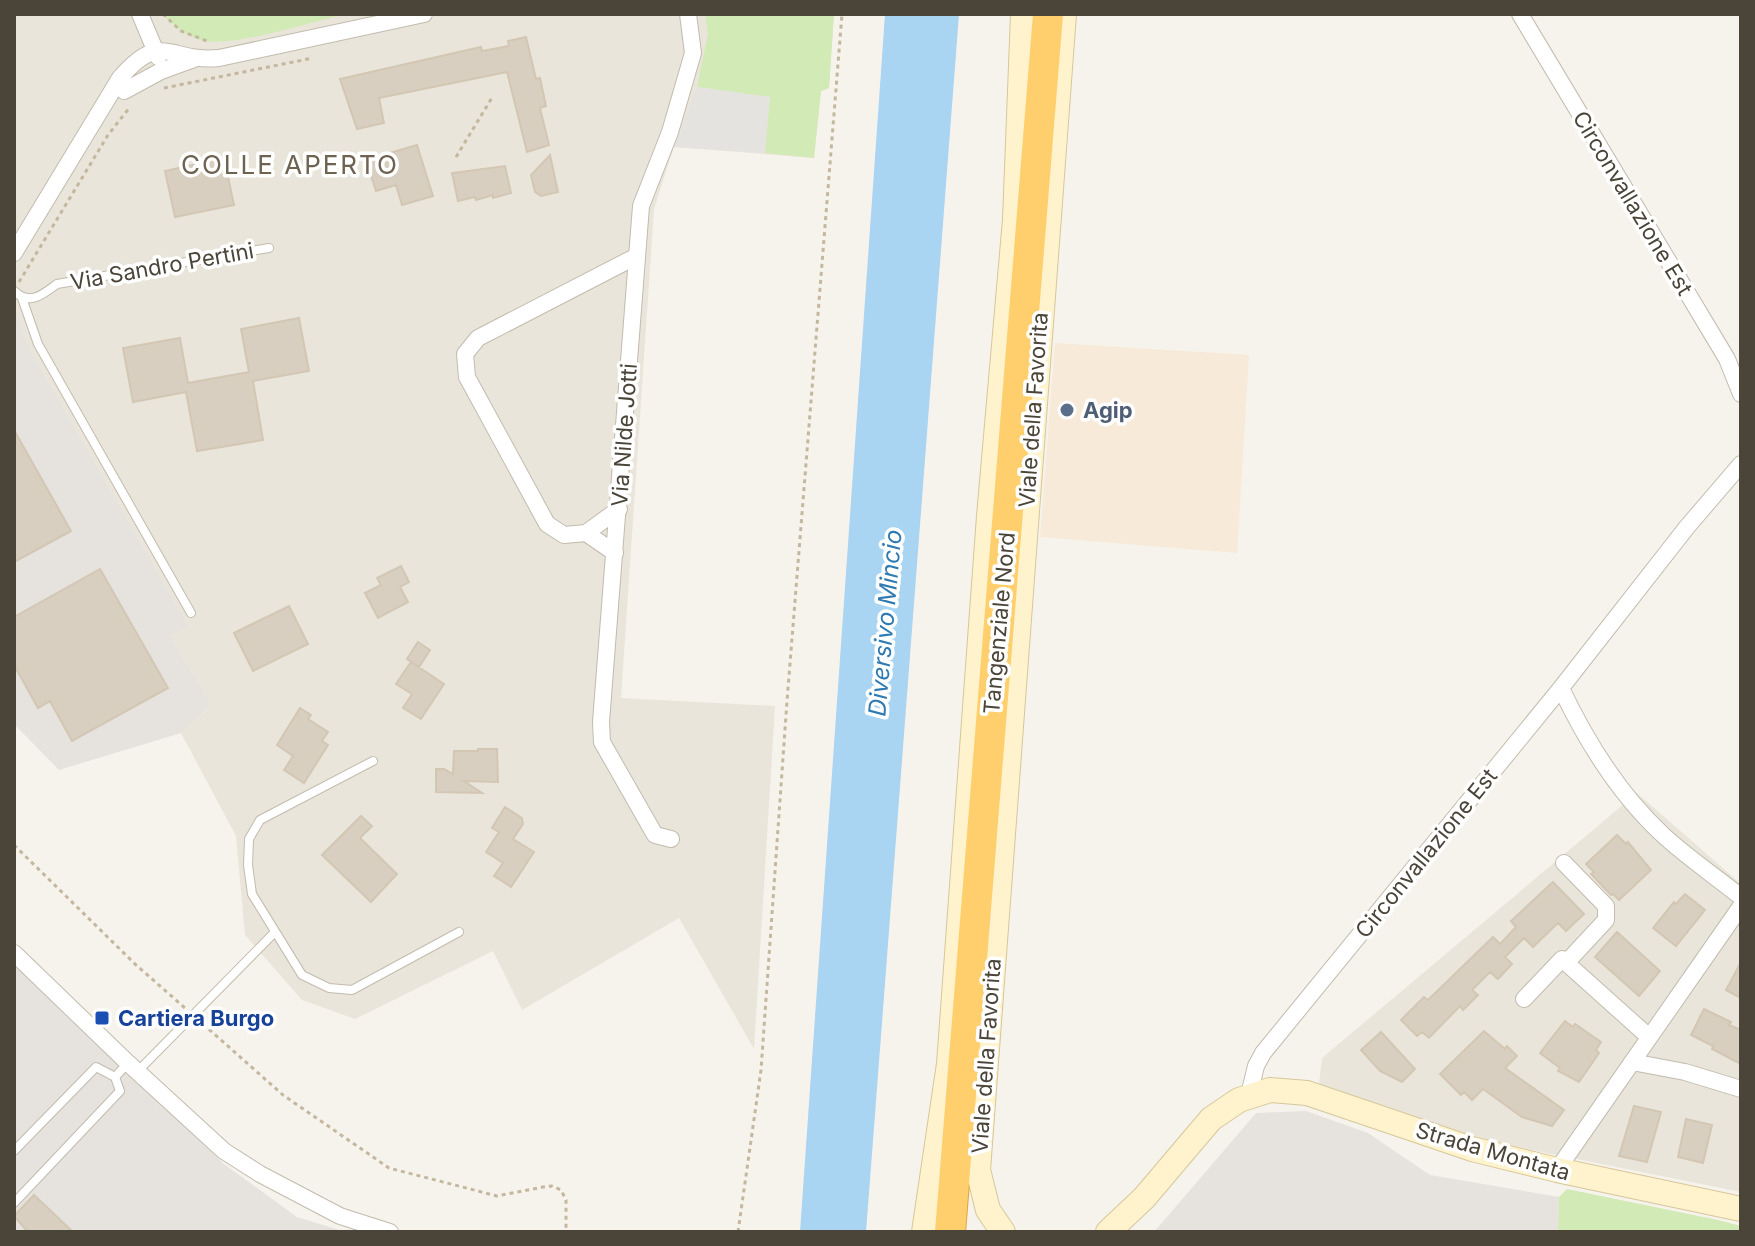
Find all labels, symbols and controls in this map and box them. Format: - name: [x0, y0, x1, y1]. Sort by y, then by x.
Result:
- street label: Circonvallazione Est: [1568, 106, 1698, 300]
- district label: COLLE APERTO: [181, 149, 399, 180]
- street label: Via Sandro Pertini: [68, 237, 256, 295]
- street label: Viale della Favorita: [1013, 311, 1053, 509]
- street label: Via Nilde Jotti: [606, 362, 642, 508]
- place label: Agip: [1083, 397, 1133, 423]
- marker: Agip: [1058, 401, 1076, 419]
- water label: Diversivo Mincio: [862, 528, 908, 718]
- street label: Tangenziale Nord: [978, 531, 1020, 715]
- street label: Circonvallazione Est: [1350, 763, 1502, 943]
- street label: Viale della Favorita: [966, 957, 1006, 1155]
- place label: Cartiera Burgo: [118, 1005, 274, 1031]
- marker: Cartiera Burgo: [93, 1009, 111, 1027]
- street label: Strada Montata: [1413, 1117, 1573, 1185]

